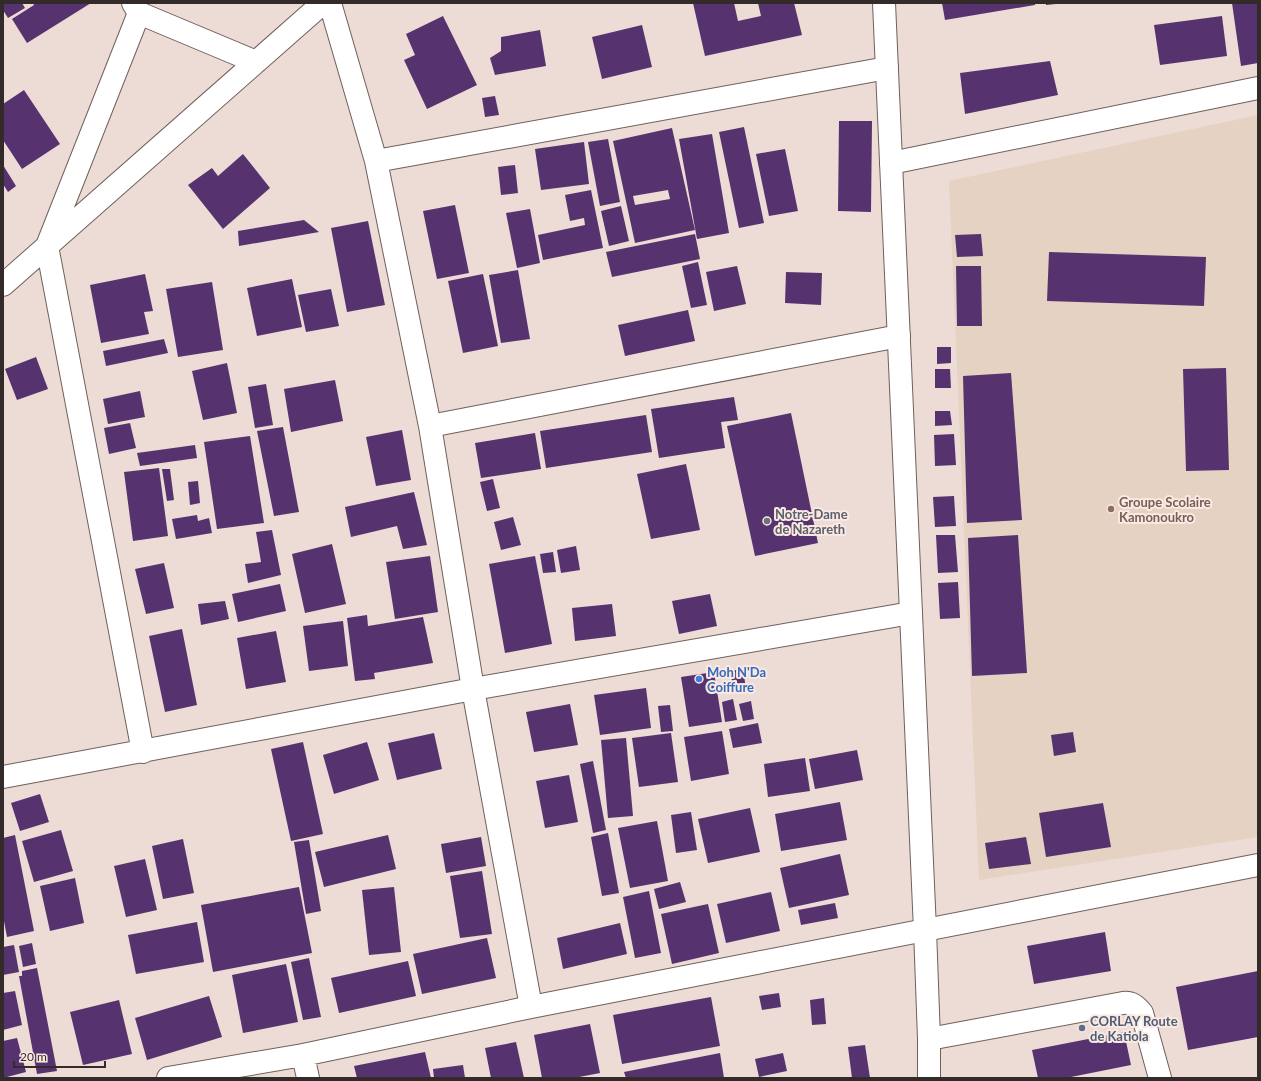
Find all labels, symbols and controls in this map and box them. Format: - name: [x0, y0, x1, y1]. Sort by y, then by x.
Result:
- place label: Groupe Scolaire Kamonoukro: [1119, 494, 1211, 525]
- marker: Groupe Scolaire Kamonoukro: [1106, 504, 1116, 514]
- place label: Notre-Dame de Nazareth: [775, 506, 848, 537]
- marker: Notre-Dame de Nazareth: [762, 516, 772, 526]
- place label: Moh N'Da Coiffure: [707, 664, 766, 695]
- marker: Moh N'Da Coiffure: [694, 674, 704, 684]
- place label: CORLAY Route de Katiola: [1090, 1013, 1178, 1044]
- marker: CORLAY Route de Katiola: [1077, 1023, 1087, 1033]
- scale bar: [14, 1043, 105, 1069]
- text: 20 m: [20, 1049, 47, 1064]

